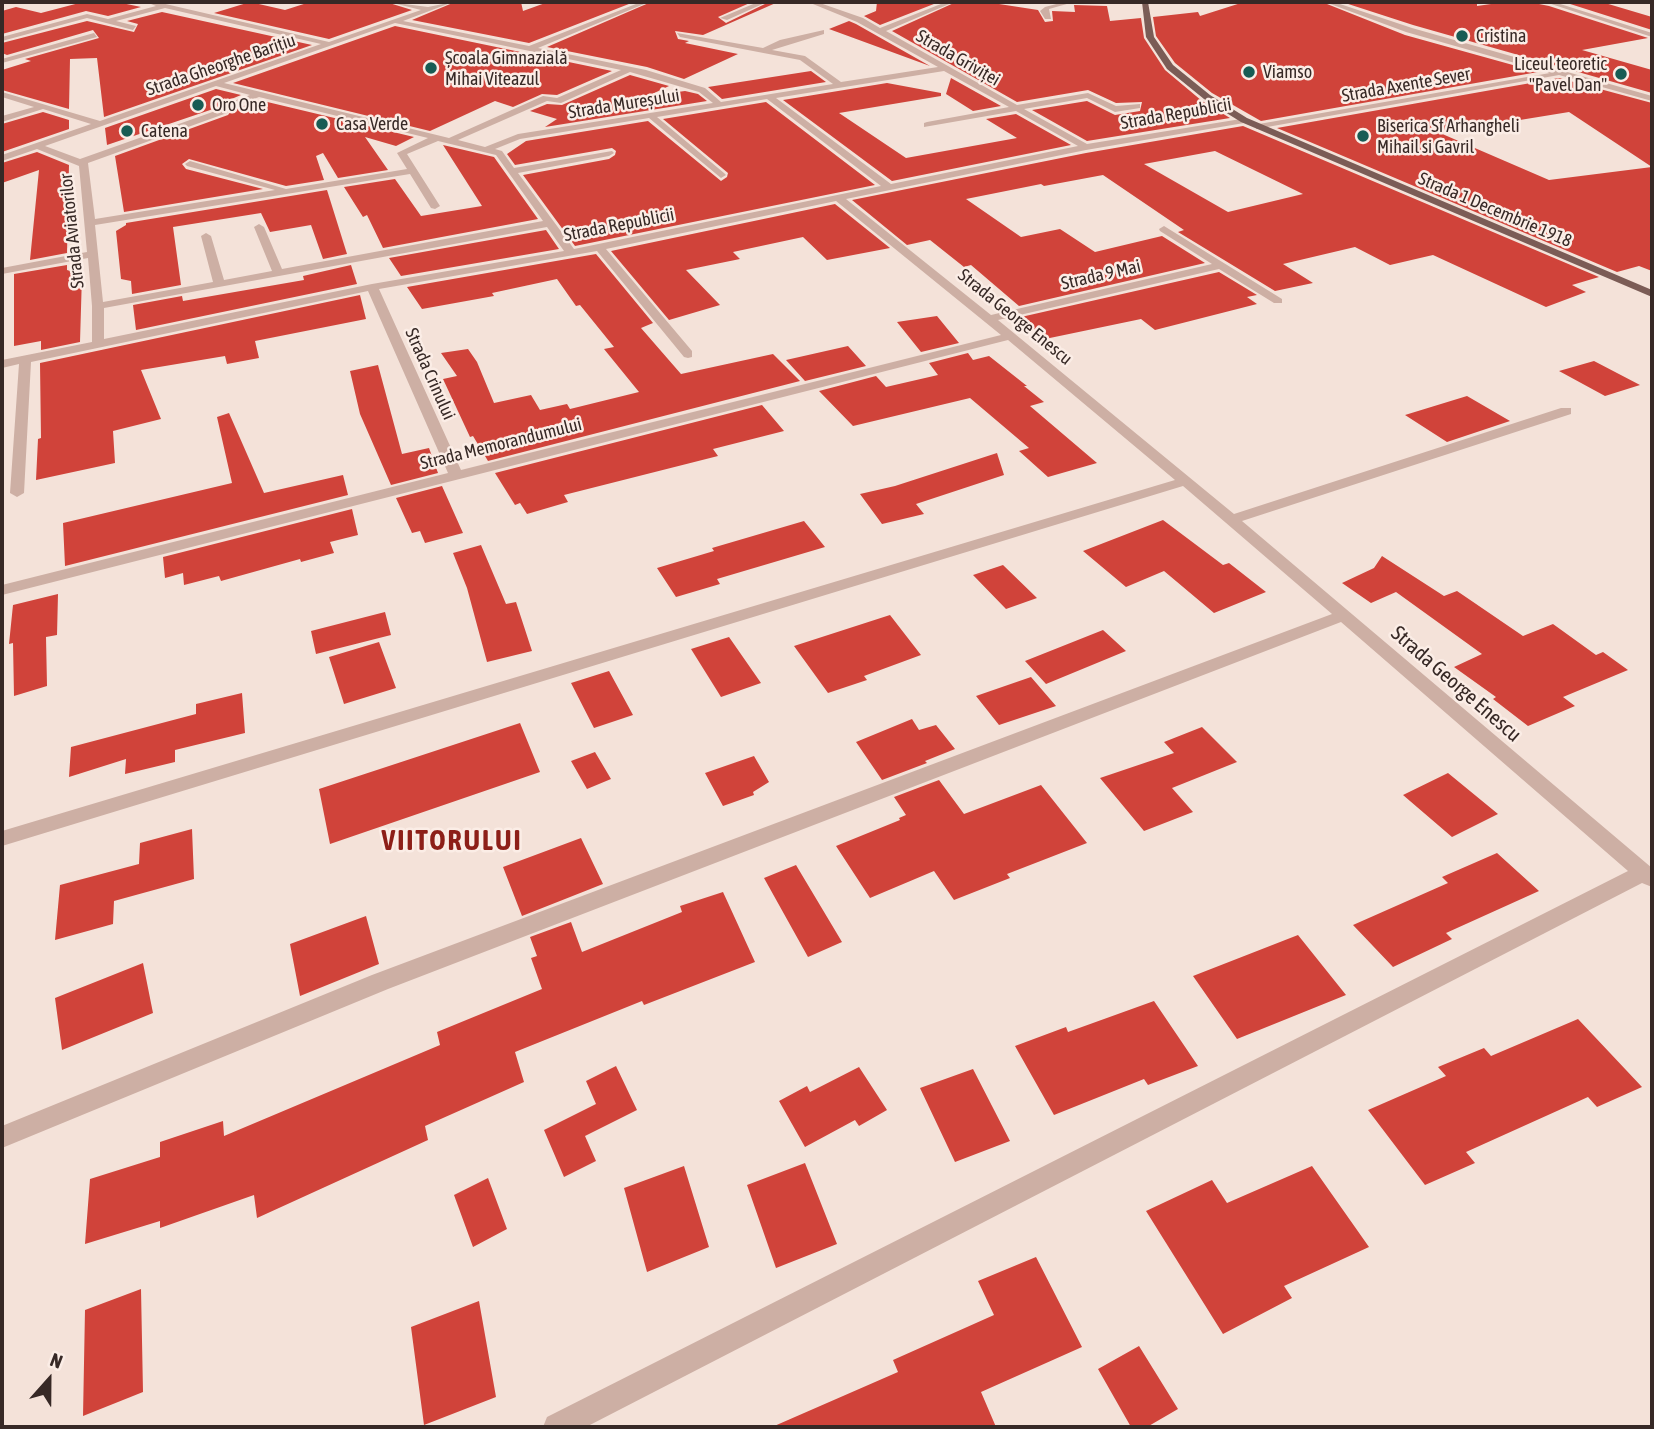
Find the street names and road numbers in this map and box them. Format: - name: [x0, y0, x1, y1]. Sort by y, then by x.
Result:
- street label: Strada Griviței: [912, 25, 1004, 91]
- street label: Strada Gheorghe Barițiu: [144, 29, 298, 101]
- street label: Strada Axente Sever: [1340, 63, 1472, 107]
- street label: Strada Mureșului: [567, 85, 681, 123]
- street label: Strada Republicii: [1119, 94, 1233, 134]
- street label: Strada 1 Decembrie 1918: [1415, 168, 1575, 252]
- street label: Strada Aviatorilor: [55, 172, 89, 290]
- street label: Strada Republicii: [562, 204, 676, 246]
- street label: Strada 9 Mai: [1059, 255, 1143, 295]
- street label: Strada George Enescu: [954, 264, 1076, 370]
- street label: Strada Crinului: [400, 325, 460, 423]
- street label: Strada Memorandumului: [418, 413, 584, 475]
- street label: Strada George Enescu: [1386, 621, 1526, 747]

